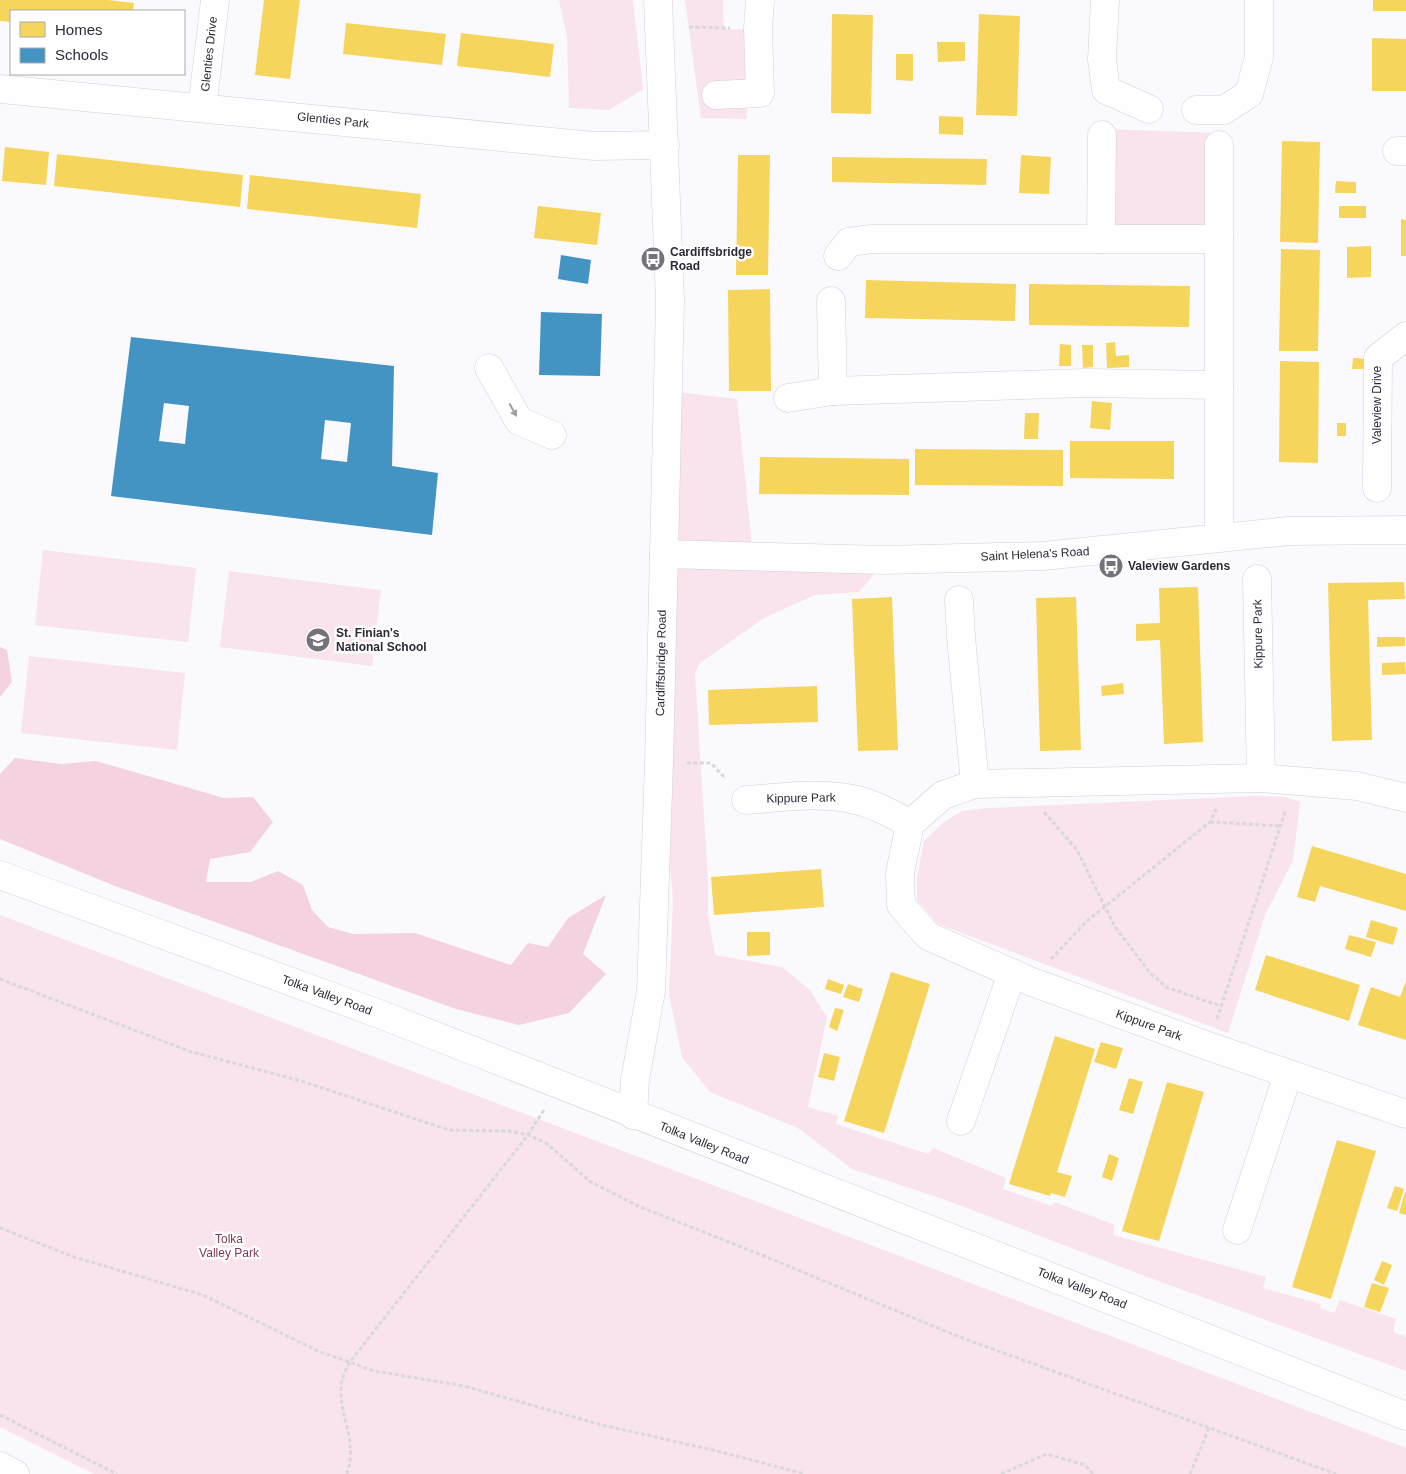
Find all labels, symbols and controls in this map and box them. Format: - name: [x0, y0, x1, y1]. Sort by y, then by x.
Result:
- legend: [10, 10, 185, 75]
- street label: Glenties Drive: [198, 15, 220, 92]
- text: Homes: [55, 21, 103, 38]
- text: Schools: [55, 46, 108, 63]
- street label: Glenties Park: [296, 109, 371, 131]
- place label: Cardiffsbridge Road: [670, 245, 752, 273]
- bus stop icon: Cardiffsbridge Road: [640, 246, 666, 272]
- street label: Valeview Drive: [1370, 365, 1384, 444]
- one-way arrow: [508, 403, 517, 417]
- street label: Saint Helena's Road: [980, 544, 1090, 564]
- bus stop icon: Valeview Gardens: [1098, 553, 1124, 579]
- place label: Valeview Gardens: [1128, 559, 1230, 573]
- street label: Kippure Park: [1250, 598, 1266, 669]
- street label: Cardiffsbridge Road: [653, 610, 669, 716]
- place label: St. Finian's National School: [336, 626, 427, 654]
- school or university icon: St. Finian's National School: [305, 627, 331, 653]
- street label: Kippure Park: [766, 790, 837, 806]
- street label: Tolka Valley Road: [280, 972, 374, 1018]
- street label: Kippure Park: [1114, 1007, 1185, 1044]
- street label: Tolka Valley Road: [657, 1119, 751, 1167]
- park label: Tolka Valley Park: [199, 1232, 260, 1260]
- street label: Tolka Valley Road: [1035, 1264, 1129, 1312]

